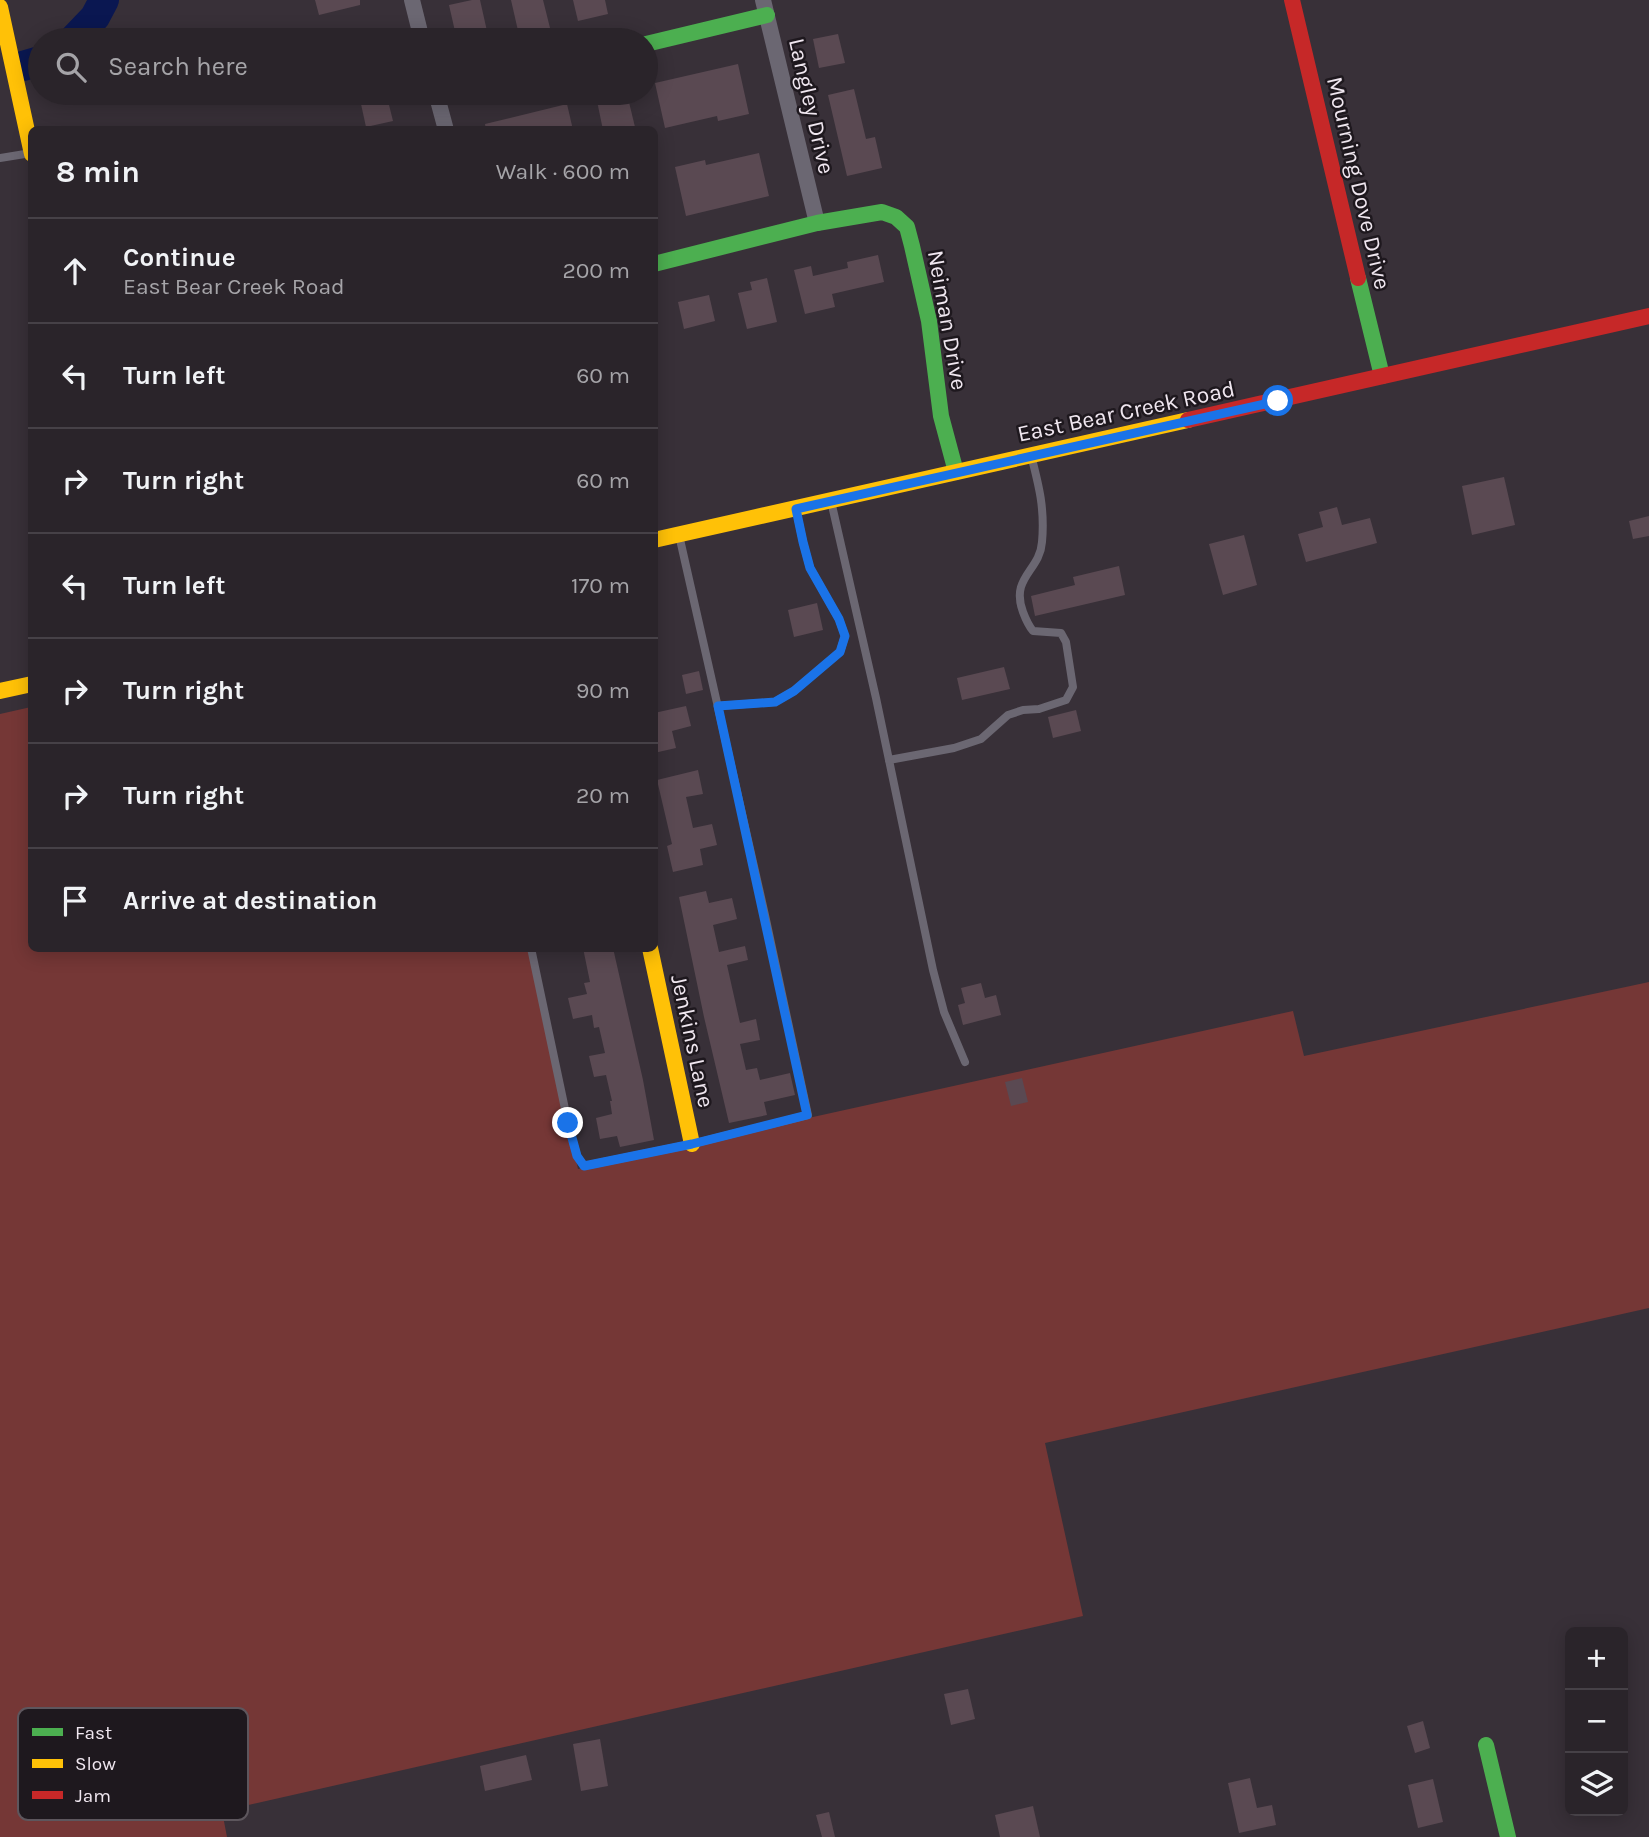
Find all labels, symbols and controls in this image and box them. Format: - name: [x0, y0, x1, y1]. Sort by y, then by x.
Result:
- search box: [28, 28, 658, 105]
- street label: Langley Drive: [783, 36, 840, 177]
- icon: search: [52, 48, 90, 86]
- text: Search here: [108, 51, 248, 82]
- street label: Mourning Dove Drive: [1321, 74, 1396, 292]
- text: 8 min: [56, 154, 140, 190]
- text: Walk · 600 m: [496, 158, 630, 185]
- text: Continue: [123, 242, 235, 273]
- street label: Neiman Drive: [922, 248, 973, 392]
- icon: ahead: [56, 252, 94, 290]
- text: 200 m: [562, 257, 630, 284]
- text: East Bear Creek Road: [123, 273, 345, 300]
- icon: left: [56, 357, 94, 395]
- text: Turn left: [123, 360, 225, 391]
- text: 60 m: [576, 362, 630, 389]
- street label: East Bear Creek Road: [1015, 375, 1237, 448]
- route start: [1262, 385, 1293, 416]
- icon: right: [56, 462, 94, 500]
- text: Turn right: [123, 465, 244, 496]
- text: 60 m: [576, 467, 630, 494]
- icon: left: [56, 567, 94, 605]
- text: Turn left: [123, 570, 225, 601]
- text: 170 m: [571, 572, 630, 599]
- icon: right: [56, 672, 94, 710]
- text: Turn right: [123, 675, 244, 706]
- text: 90 m: [576, 677, 630, 704]
- icon: right: [56, 777, 94, 815]
- text: Turn right: [123, 780, 244, 811]
- text: 20 m: [576, 782, 630, 809]
- icon: arrive: [56, 882, 94, 920]
- text: Arrive at destination: [123, 885, 377, 916]
- street label: Jenkins Lane: [665, 972, 720, 1110]
- route end: [552, 1107, 583, 1138]
- map controls: [1565, 1627, 1628, 1816]
- button: +: [1565, 1627, 1628, 1690]
- button: −: [1565, 1690, 1628, 1753]
- legend: [18, 1708, 248, 1820]
- text: Fast: [75, 1722, 112, 1744]
- text: Slow: [75, 1753, 116, 1775]
- button: layers: [1565, 1753, 1628, 1816]
- text: Jam: [75, 1785, 111, 1807]

